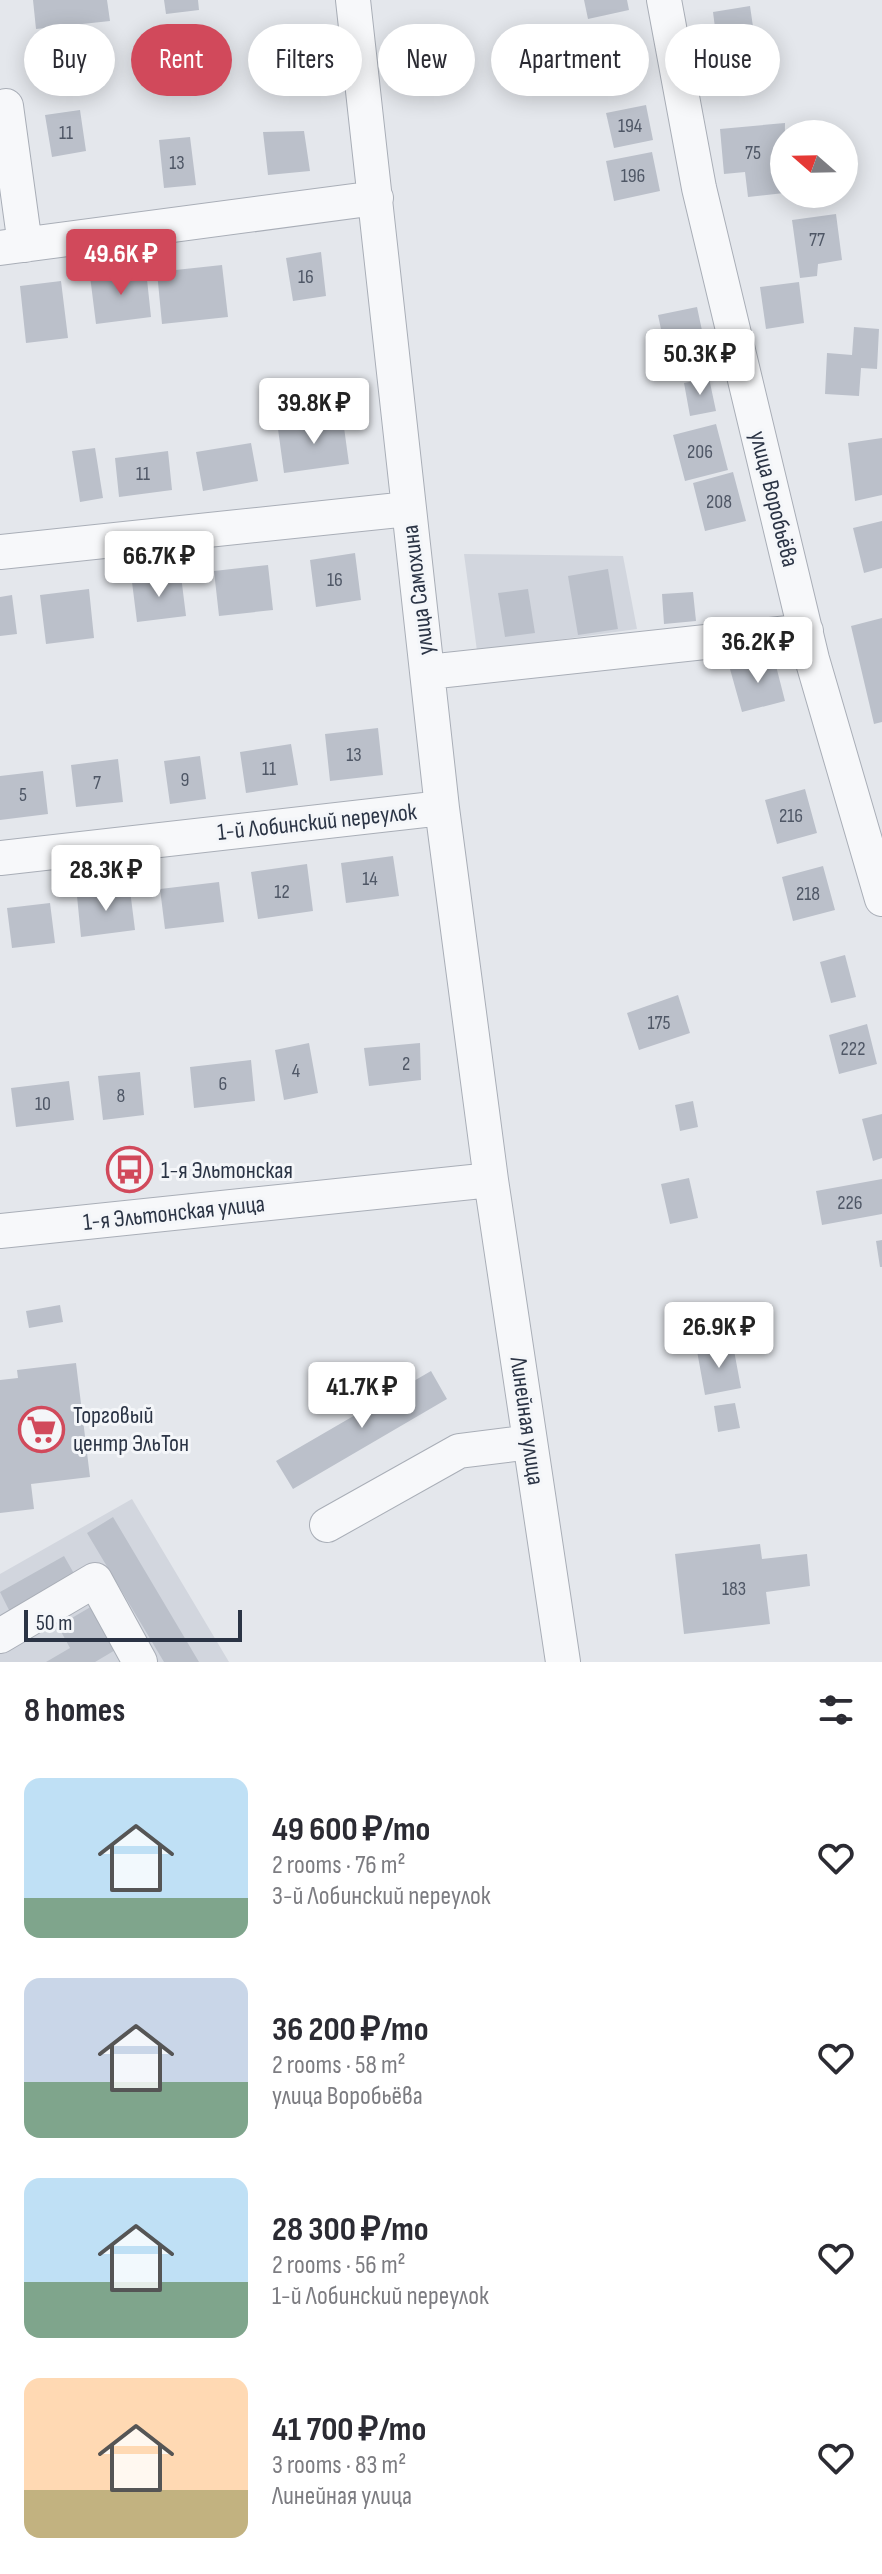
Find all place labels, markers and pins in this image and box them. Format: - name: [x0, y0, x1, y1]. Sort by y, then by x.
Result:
- pin: 49.6K ₽: [47, 229, 195, 297]
- pin: 50.3K ₽: [626, 329, 774, 397]
- pin: 39.8K ₽: [240, 378, 388, 446]
- pin: 66.7K ₽: [85, 531, 233, 599]
- pin: 36.2K ₽: [684, 617, 832, 685]
- pin: 28.3K ₽: [32, 845, 180, 913]
- bus stop icon: 1-я Эльтонская: [106, 1146, 154, 1194]
- place label: 1-я Эльтонская: [161, 1156, 293, 1185]
- pin: 26.9K ₽: [645, 1302, 793, 1370]
- pin: 41.7K ₽: [288, 1362, 436, 1430]
- place label: Торговый центр ЭльТон: [73, 1401, 189, 1458]
- supermarket icon: Торговый центр ЭльТон: [18, 1405, 66, 1453]

